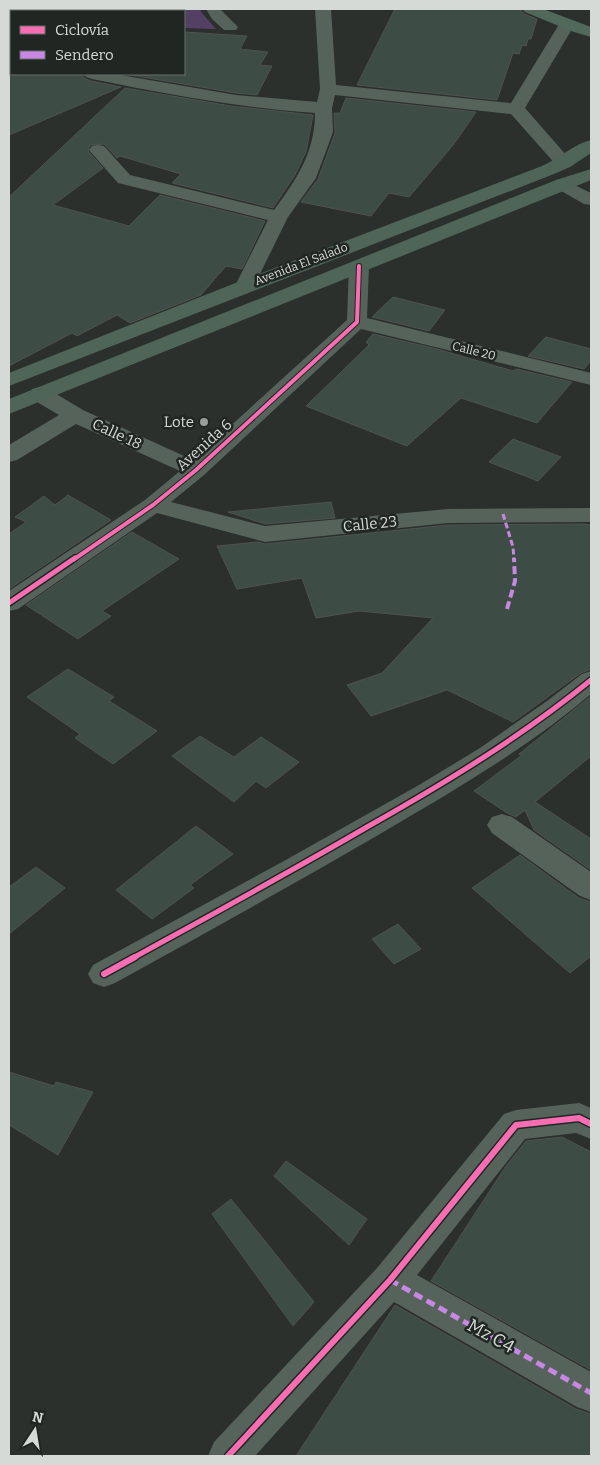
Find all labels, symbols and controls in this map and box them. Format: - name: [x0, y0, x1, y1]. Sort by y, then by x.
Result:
- legend: [10, 10, 185, 75]
- text: Ciclovía: [55, 21, 109, 39]
- text: Sendero: [55, 46, 114, 64]
- street label: Avenida El Salado: [253, 240, 350, 288]
- street label: Calle 20: [451, 339, 497, 363]
- place label: Lote: [164, 413, 194, 431]
- street label: Calle 18: [89, 415, 145, 453]
- street label: Avenida 6: [173, 415, 236, 475]
- marker: Lote: [198, 416, 210, 428]
- street label: Calle 23: [342, 512, 398, 536]
- street label: Mz C4: [464, 1314, 519, 1358]
- north arrow: [10, 1405, 60, 1455]
- text: N: [31, 1408, 45, 1427]

